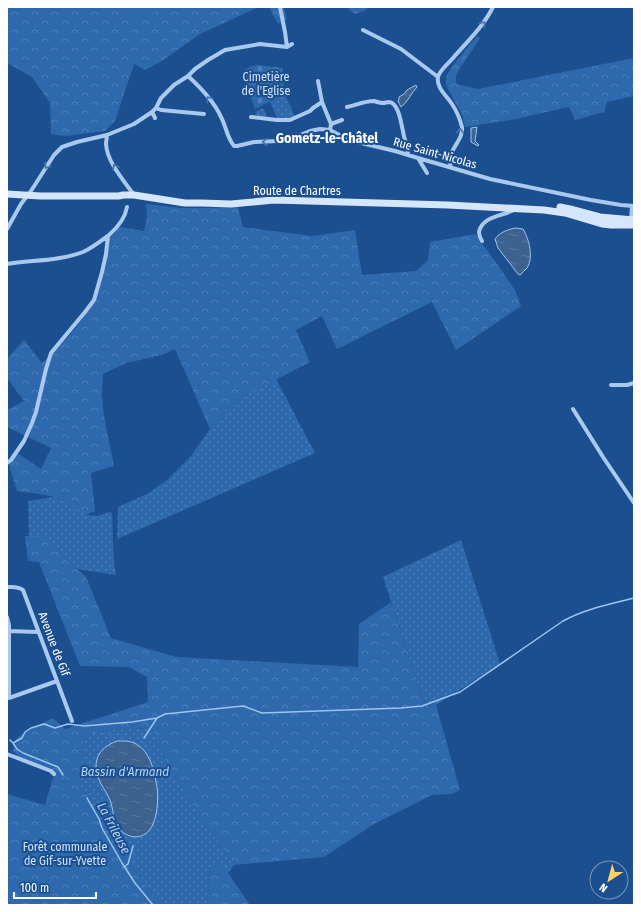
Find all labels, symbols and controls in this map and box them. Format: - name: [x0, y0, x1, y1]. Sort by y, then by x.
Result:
- one-way arrow: [478, 21, 485, 28]
- park label: Cimetière de l'Eglise: [242, 70, 290, 98]
- one-way arrow: [207, 96, 214, 103]
- one-way arrow: [456, 128, 465, 134]
- district label: Gometz-le-Châtel: [276, 130, 378, 147]
- street label: Rue Saint-Nicolas: [392, 134, 478, 172]
- one-way arrow: [262, 138, 268, 146]
- one-way arrow: [45, 162, 52, 169]
- one-way arrow: [112, 164, 119, 171]
- street label: Route de Chartres: [253, 184, 341, 198]
- street label: Avenue de Gif: [35, 610, 73, 679]
- water label: Bassin d'Armand: [81, 764, 169, 779]
- water label: La Frileuse: [94, 800, 134, 856]
- park label: Forêt communale de Gif-sur-Yvette: [23, 840, 107, 868]
- north arrow: [589, 860, 629, 900]
- scale bar: [14, 874, 96, 900]
- text: N: [597, 880, 610, 895]
- text: 100 m: [20, 881, 49, 895]

